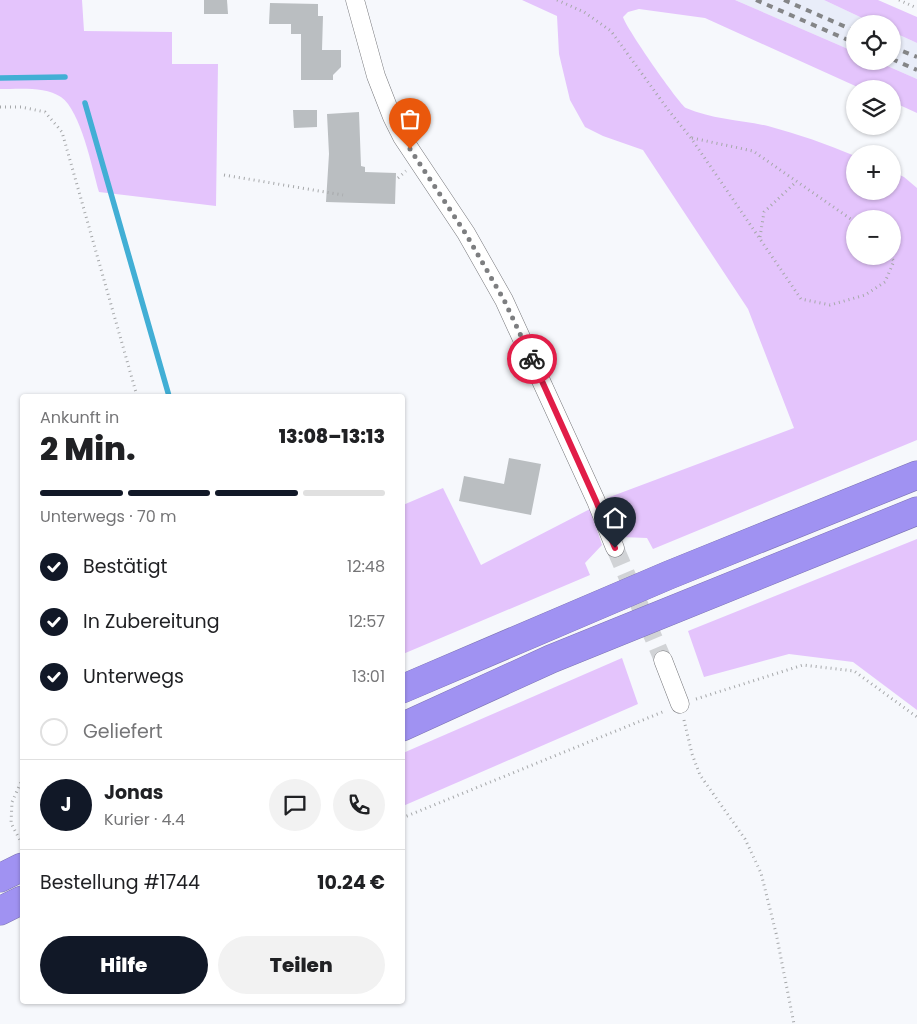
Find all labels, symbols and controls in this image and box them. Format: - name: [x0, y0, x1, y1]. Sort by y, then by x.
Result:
- map controls: [846, 15, 901, 265]
- button: locate: [846, 15, 901, 70]
- button: layers: [846, 80, 901, 135]
- pin: [389, 98, 431, 149]
- icon: bag: [396, 105, 424, 133]
- button: +: [846, 145, 901, 200]
- button: −: [846, 210, 901, 265]
- courier: [507, 334, 557, 384]
- icon: bike: [518, 345, 546, 373]
- text: Ankunft in: [40, 406, 119, 429]
- text: 13:08–13:13: [279, 423, 385, 450]
- text: 2 Min.: [40, 426, 136, 471]
- pin: [594, 497, 636, 548]
- icon: home: [601, 504, 629, 532]
- text: Unterwegs · 70 m: [40, 505, 176, 528]
- icon: check: [40, 553, 68, 581]
- text: Bestätigt: [83, 553, 167, 580]
- text: 12:48: [347, 555, 385, 578]
- icon: check: [40, 608, 68, 636]
- text: In Zubereitung: [83, 608, 220, 635]
- text: 12:57: [348, 610, 385, 633]
- icon: check: [40, 663, 68, 691]
- text: Unterwegs: [83, 663, 184, 690]
- text: 13:01: [352, 665, 385, 688]
- text: Geliefert: [83, 718, 163, 745]
- text: Jonas: [104, 779, 163, 806]
- button: chat: [269, 779, 321, 831]
- button: phone: [333, 779, 385, 831]
- text: J: [61, 791, 71, 818]
- text: Kurier · 4.4: [104, 808, 185, 831]
- text: Bestellung #1744: [40, 869, 200, 896]
- text: 10.24 €: [317, 869, 385, 896]
- button: Hilfe: [40, 936, 208, 994]
- button: Teilen: [218, 936, 385, 994]

